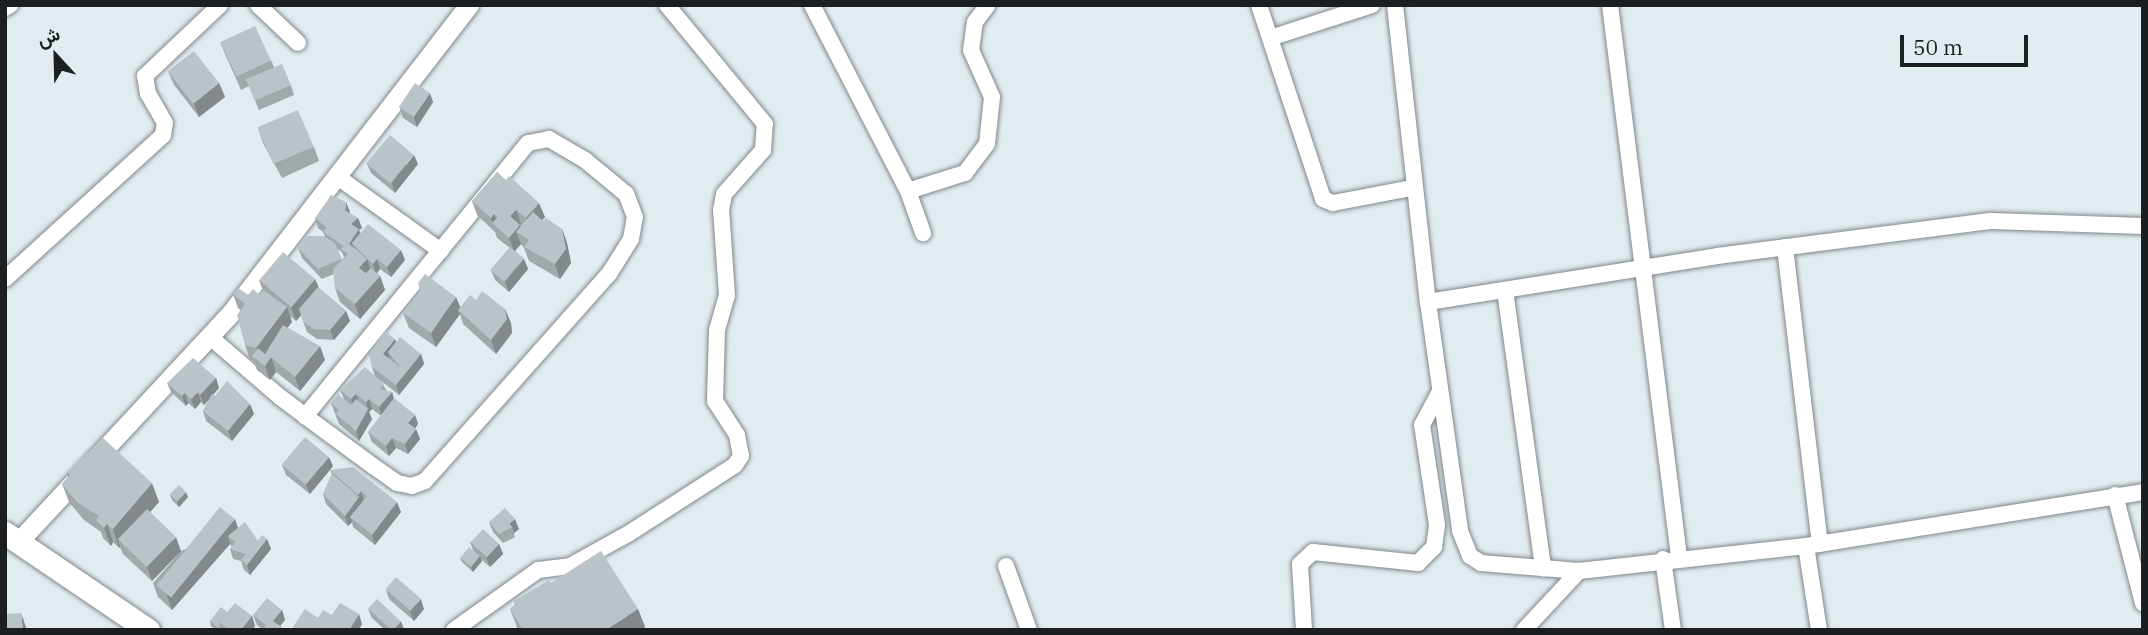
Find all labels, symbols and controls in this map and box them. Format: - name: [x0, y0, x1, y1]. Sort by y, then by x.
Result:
- north arrow: [21, 21, 91, 91]
- text: ش: [33, 21, 63, 52]
- scale bar: [1903, 21, 2031, 65]
- text: 50 m: [1913, 33, 1963, 61]

